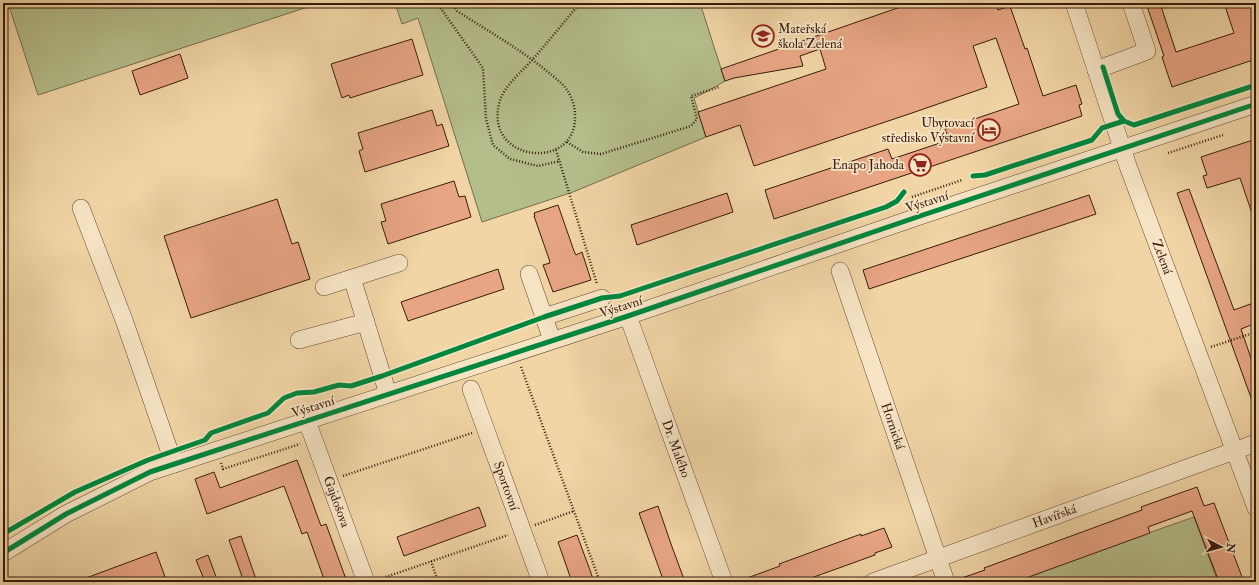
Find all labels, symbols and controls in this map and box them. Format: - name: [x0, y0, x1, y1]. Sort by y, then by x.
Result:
- place label: Mateřská škola Zelená: [778, 21, 843, 52]
- school or university icon: Mateřská škola Zelená: [750, 23, 776, 49]
- place label: Ubytovací středisko Výstavní: [882, 115, 976, 147]
- hotel icon: Ubytovací středisko Výstavní: [976, 117, 1002, 143]
- supermarket icon: Enapo Jahoda: [907, 152, 933, 178]
- place label: Enapo Jahoda: [832, 157, 905, 174]
- street label: Výstavní: [904, 187, 952, 217]
- street label: Zelená: [1148, 237, 1176, 277]
- street label: Výstavní: [598, 292, 646, 322]
- street label: Výstavní: [290, 392, 338, 422]
- street label: Hornická: [878, 401, 909, 452]
- street label: Dr. Malého: [658, 418, 694, 480]
- street label: Sportovní: [490, 459, 523, 514]
- street label: Gajdošova: [320, 474, 354, 530]
- street label: Havířská: [1030, 501, 1079, 531]
- north arrow: [1201, 527, 1241, 567]
- text: N: [1223, 541, 1238, 555]

